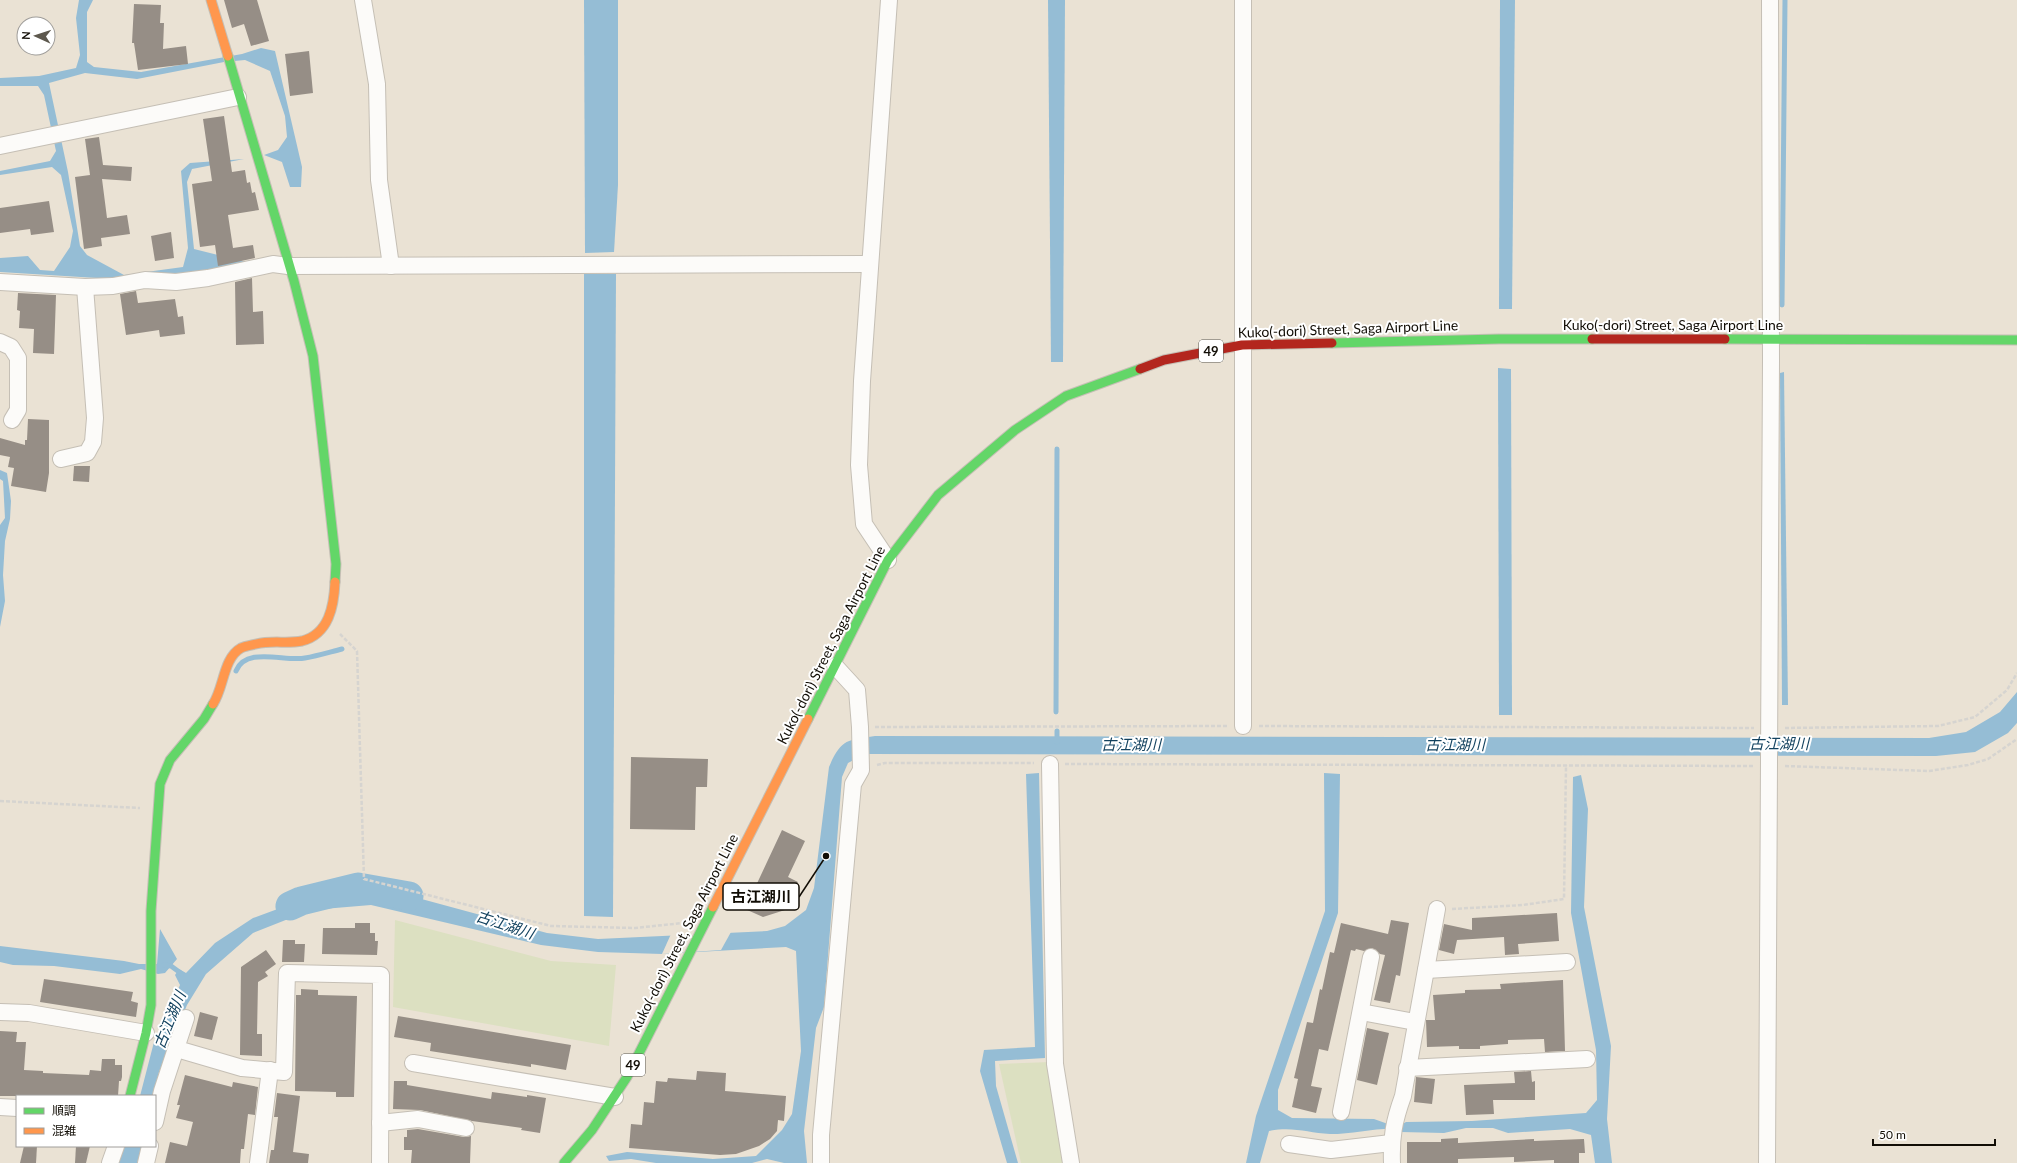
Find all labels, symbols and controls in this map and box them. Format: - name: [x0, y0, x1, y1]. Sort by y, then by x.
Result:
- north arrow: [16, 16, 56, 56]
- text: N: [19, 31, 32, 40]
- street label: Kuko(-dori) Street, Saga Airport Line: [1238, 316, 1458, 341]
- street label: Kuko(-dori) Street, Saga Airport Line: [1563, 316, 1783, 333]
- road number: 49: [1199, 340, 1223, 362]
- street label: Kuko(-dori) Street, Saga Airport Line: [773, 543, 888, 747]
- water label: 古江湖川: [1749, 734, 1811, 752]
- water label: 古江湖川: [1101, 735, 1163, 753]
- water label: 古江湖川: [1425, 735, 1487, 753]
- street label: Kuko(-dori) Street, Saga Airport Line: [626, 831, 741, 1035]
- callout: 古江湖川: [723, 883, 799, 910]
- text: 古江湖川: [731, 887, 791, 905]
- water label: 古江湖川: [474, 906, 539, 942]
- water label: 古江湖川: [149, 987, 189, 1051]
- road number: 49: [621, 1054, 645, 1076]
- legend: [16, 1095, 156, 1147]
- text: 順調: [52, 1103, 76, 1118]
- scale bar: [1873, 1121, 1995, 1147]
- text: 混雑: [52, 1123, 76, 1138]
- text: 50 m: [1879, 1127, 1906, 1142]

